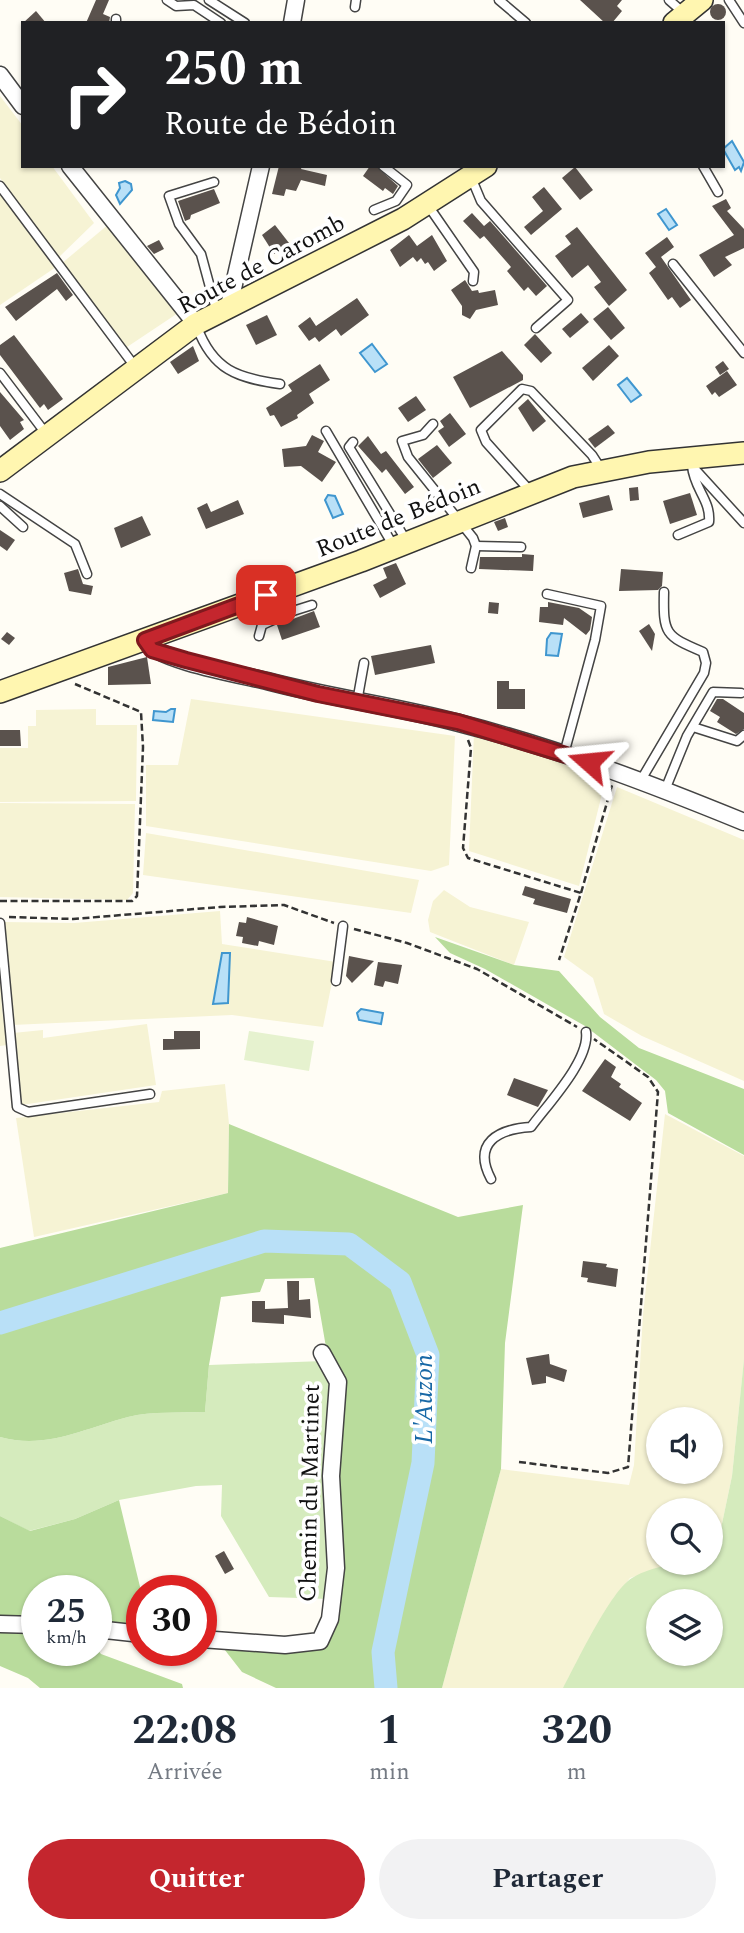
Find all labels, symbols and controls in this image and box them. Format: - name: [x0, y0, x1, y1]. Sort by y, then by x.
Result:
- text: 250 m: [164, 32, 303, 107]
- icon: right: [49, 49, 140, 140]
- text: Route de Bédoin: [164, 100, 397, 149]
- street label: Route de Caromb: [171, 206, 352, 324]
- street label: Route de Bédoin: [311, 468, 486, 567]
- pin: [236, 565, 296, 625]
- icon: arrive: [247, 576, 285, 614]
- position arrow: [552, 725, 626, 799]
- water label: L'Auzon: [404, 1354, 444, 1444]
- street label: Chemin du Martinet: [290, 1384, 330, 1602]
- map controls: [646, 1407, 723, 1666]
- button: sound: [646, 1407, 723, 1484]
- button: search: [646, 1498, 723, 1575]
- speed limit sign: 30: [126, 1575, 217, 1666]
- text: 25: [47, 1585, 86, 1638]
- button: layers: [646, 1589, 723, 1666]
- text: km/h: [46, 1624, 87, 1651]
- text: 22:08: [132, 1699, 237, 1762]
- text: 1: [378, 1699, 401, 1762]
- text: 320: [541, 1699, 612, 1762]
- text: Arrivée: [147, 1755, 223, 1790]
- text: min: [369, 1755, 410, 1790]
- text: m: [567, 1755, 587, 1790]
- button: Quitter: [28, 1839, 365, 1919]
- button: Partager: [379, 1839, 716, 1919]

